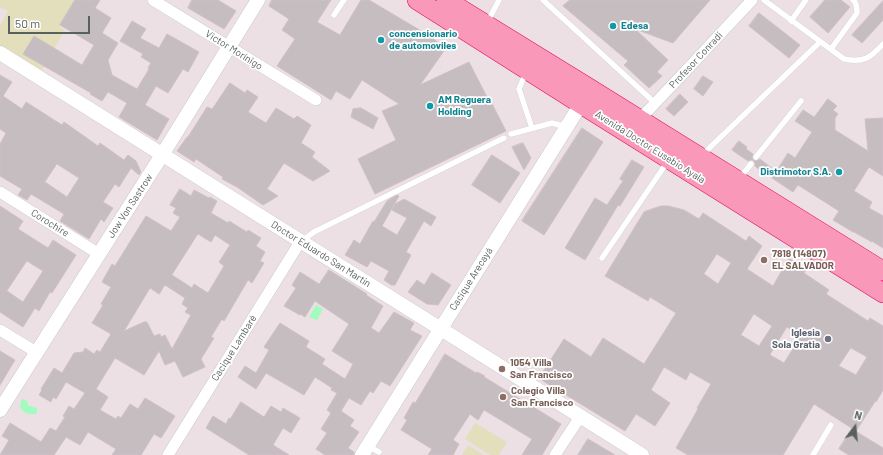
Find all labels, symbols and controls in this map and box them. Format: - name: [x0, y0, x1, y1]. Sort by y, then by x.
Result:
- scale bar: [10, 8, 92, 34]
- text: 50 m: [15, 16, 40, 30]
- place label: Edesa: [621, 20, 648, 32]
- marker: Edesa: [608, 21, 618, 31]
- street label: Victor Morínigo: [203, 28, 265, 72]
- place label: concensionario de automoviles: [389, 28, 457, 52]
- street label: Profesor Conradi: [667, 29, 725, 91]
- marker: concensionario de automoviles: [376, 35, 386, 45]
- place label: AM Reguera Holding: [438, 94, 491, 118]
- marker: AM Reguera Holding: [425, 101, 435, 111]
- street label: Avenida Doctor Eusebio Ayala: [593, 108, 707, 186]
- place label: Distrimotor S.A.: [760, 166, 831, 178]
- marker: Distrimotor S.A.: [834, 167, 844, 177]
- street label: Jow Von Sastrow: [105, 172, 155, 240]
- street label: Corochire: [29, 207, 71, 239]
- street label: Doctor Eduardo San Martín: [269, 218, 373, 290]
- street label: Cacique Arecayá: [447, 245, 495, 313]
- place label: 7818 (14807) EL SALVADOR: [772, 248, 834, 272]
- marker: 7818 (14807) EL SALVADOR: [759, 255, 769, 265]
- street label: Cacique Lambaré: [209, 313, 259, 383]
- place label: Iglesia Sola Gratia: [772, 327, 820, 350]
- marker: Iglesia Sola Gratia: [823, 334, 833, 344]
- place label: 1054 Villa San Francisco: [510, 357, 572, 380]
- marker: 1054 Villa San Francisco: [497, 364, 507, 374]
- place label: Colegio Villa San Francisco: [511, 385, 573, 408]
- marker: Colegio Villa San Francisco: [498, 392, 508, 402]
- north arrow: [835, 407, 875, 447]
- text: N: [853, 408, 864, 422]

